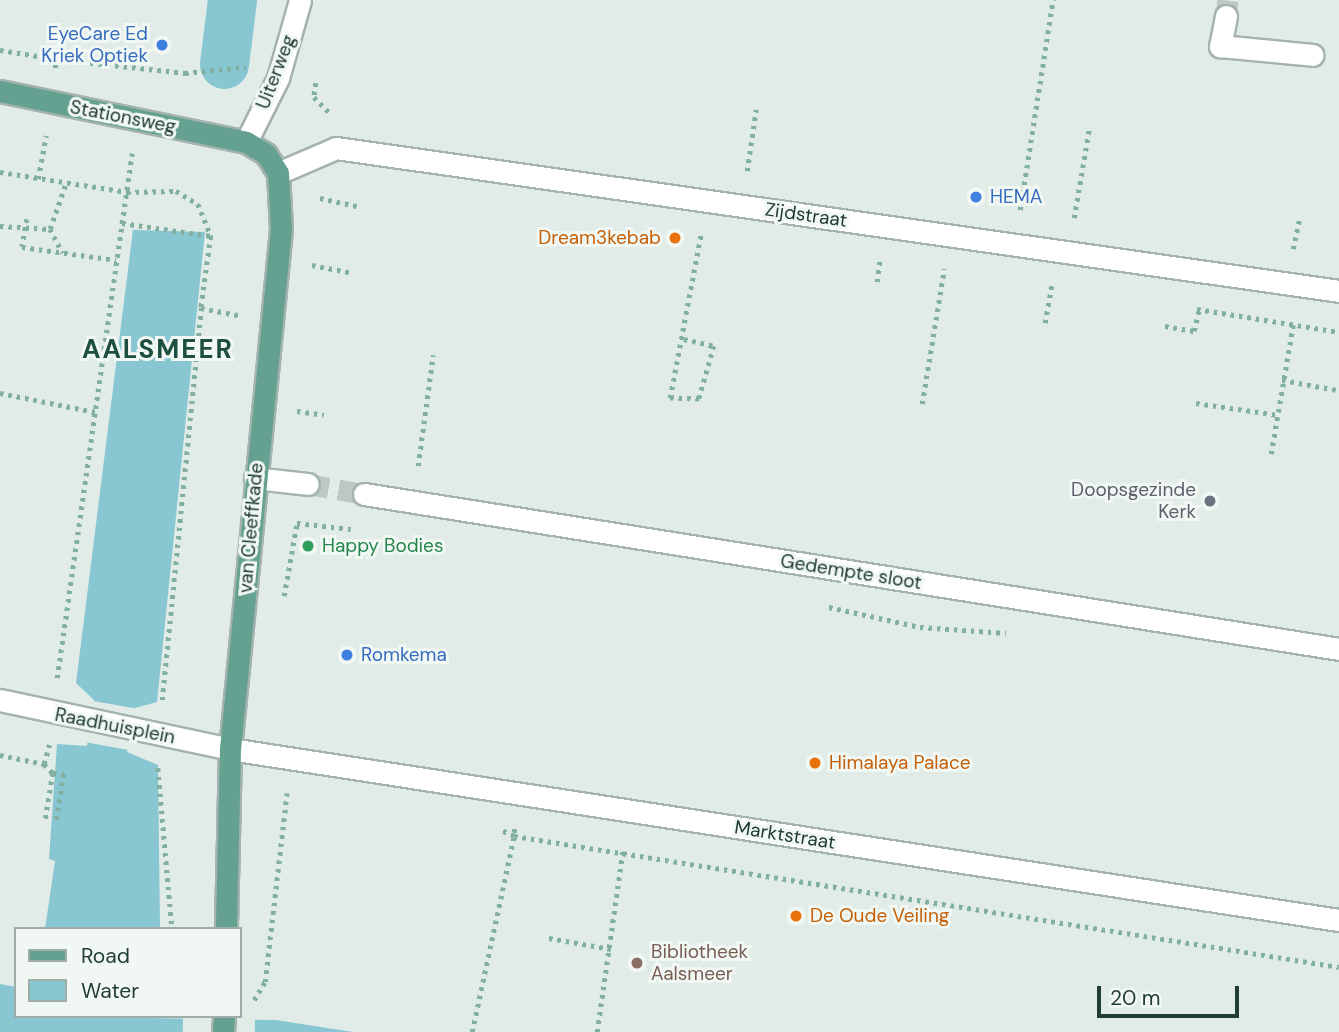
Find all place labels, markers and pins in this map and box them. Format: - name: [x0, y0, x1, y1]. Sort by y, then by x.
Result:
- place label: EyeCare Ed Kriek Optiek: [41, 23, 148, 67]
- marker: EyeCare Ed Kriek Optiek: [154, 37, 170, 53]
- place label: HEMA: [990, 186, 1042, 208]
- marker: HEMA: [968, 189, 984, 205]
- place label: Dream3kebab: [538, 227, 661, 249]
- marker: Dream3kebab: [667, 230, 683, 246]
- place label: Doopsgezinde Kerk: [1071, 479, 1196, 523]
- marker: Doopsgezinde Kerk: [1202, 493, 1218, 509]
- place label: Happy Bodies: [322, 535, 443, 557]
- marker: Happy Bodies: [300, 538, 316, 554]
- place label: Romkema: [361, 644, 447, 666]
- marker: Romkema: [339, 647, 355, 663]
- place label: Himalaya Palace: [829, 752, 971, 774]
- marker: Himalaya Palace: [807, 755, 823, 771]
- place label: De Oude Veiling: [810, 905, 949, 927]
- marker: De Oude Veiling: [788, 908, 804, 924]
- place label: Bibliotheek Aalsmeer: [651, 941, 748, 985]
- marker: Bibliotheek Aalsmeer: [629, 955, 645, 971]

